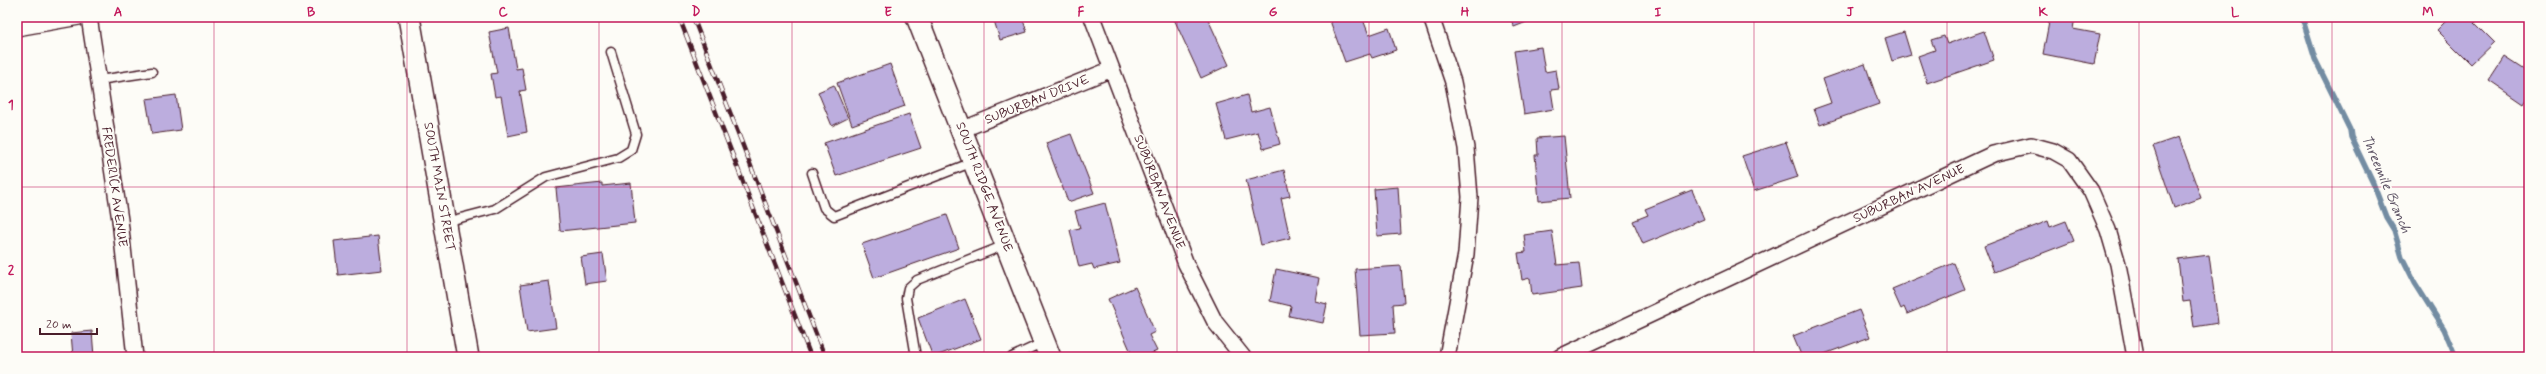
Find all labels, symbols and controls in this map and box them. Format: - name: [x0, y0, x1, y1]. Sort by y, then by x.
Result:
- text: A: [114, 4, 122, 21]
- text: B: [307, 4, 316, 21]
- text: C: [498, 4, 508, 21]
- text: D: [692, 4, 701, 21]
- text: E: [884, 4, 892, 21]
- text: F: [1078, 4, 1085, 21]
- text: G: [1269, 4, 1278, 21]
- text: H: [1461, 4, 1470, 21]
- text: I: [1655, 4, 1662, 21]
- text: J: [1846, 4, 1854, 21]
- text: K: [2038, 4, 2048, 21]
- text: L: [2231, 4, 2240, 21]
- text: M: [2422, 4, 2434, 21]
- street label: SUBURBAN DRIVE: [982, 71, 1092, 129]
- text: 1: [8, 97, 14, 114]
- street label: SOUTH RIDGE AVENUE: [951, 120, 1017, 255]
- street label: SOUTH MAIN STREET: [419, 121, 459, 253]
- street label: FREDERICK AVENUE: [97, 126, 131, 249]
- street label: SUBURBAN AVENUE: [1129, 132, 1189, 252]
- water label: Threemile Branch: [2357, 132, 2415, 236]
- street label: SUBURBAN AVENUE: [1851, 161, 1968, 227]
- text: 2: [8, 262, 15, 279]
- scale bar: [40, 310, 97, 336]
- text: 20 m: [46, 317, 72, 333]

